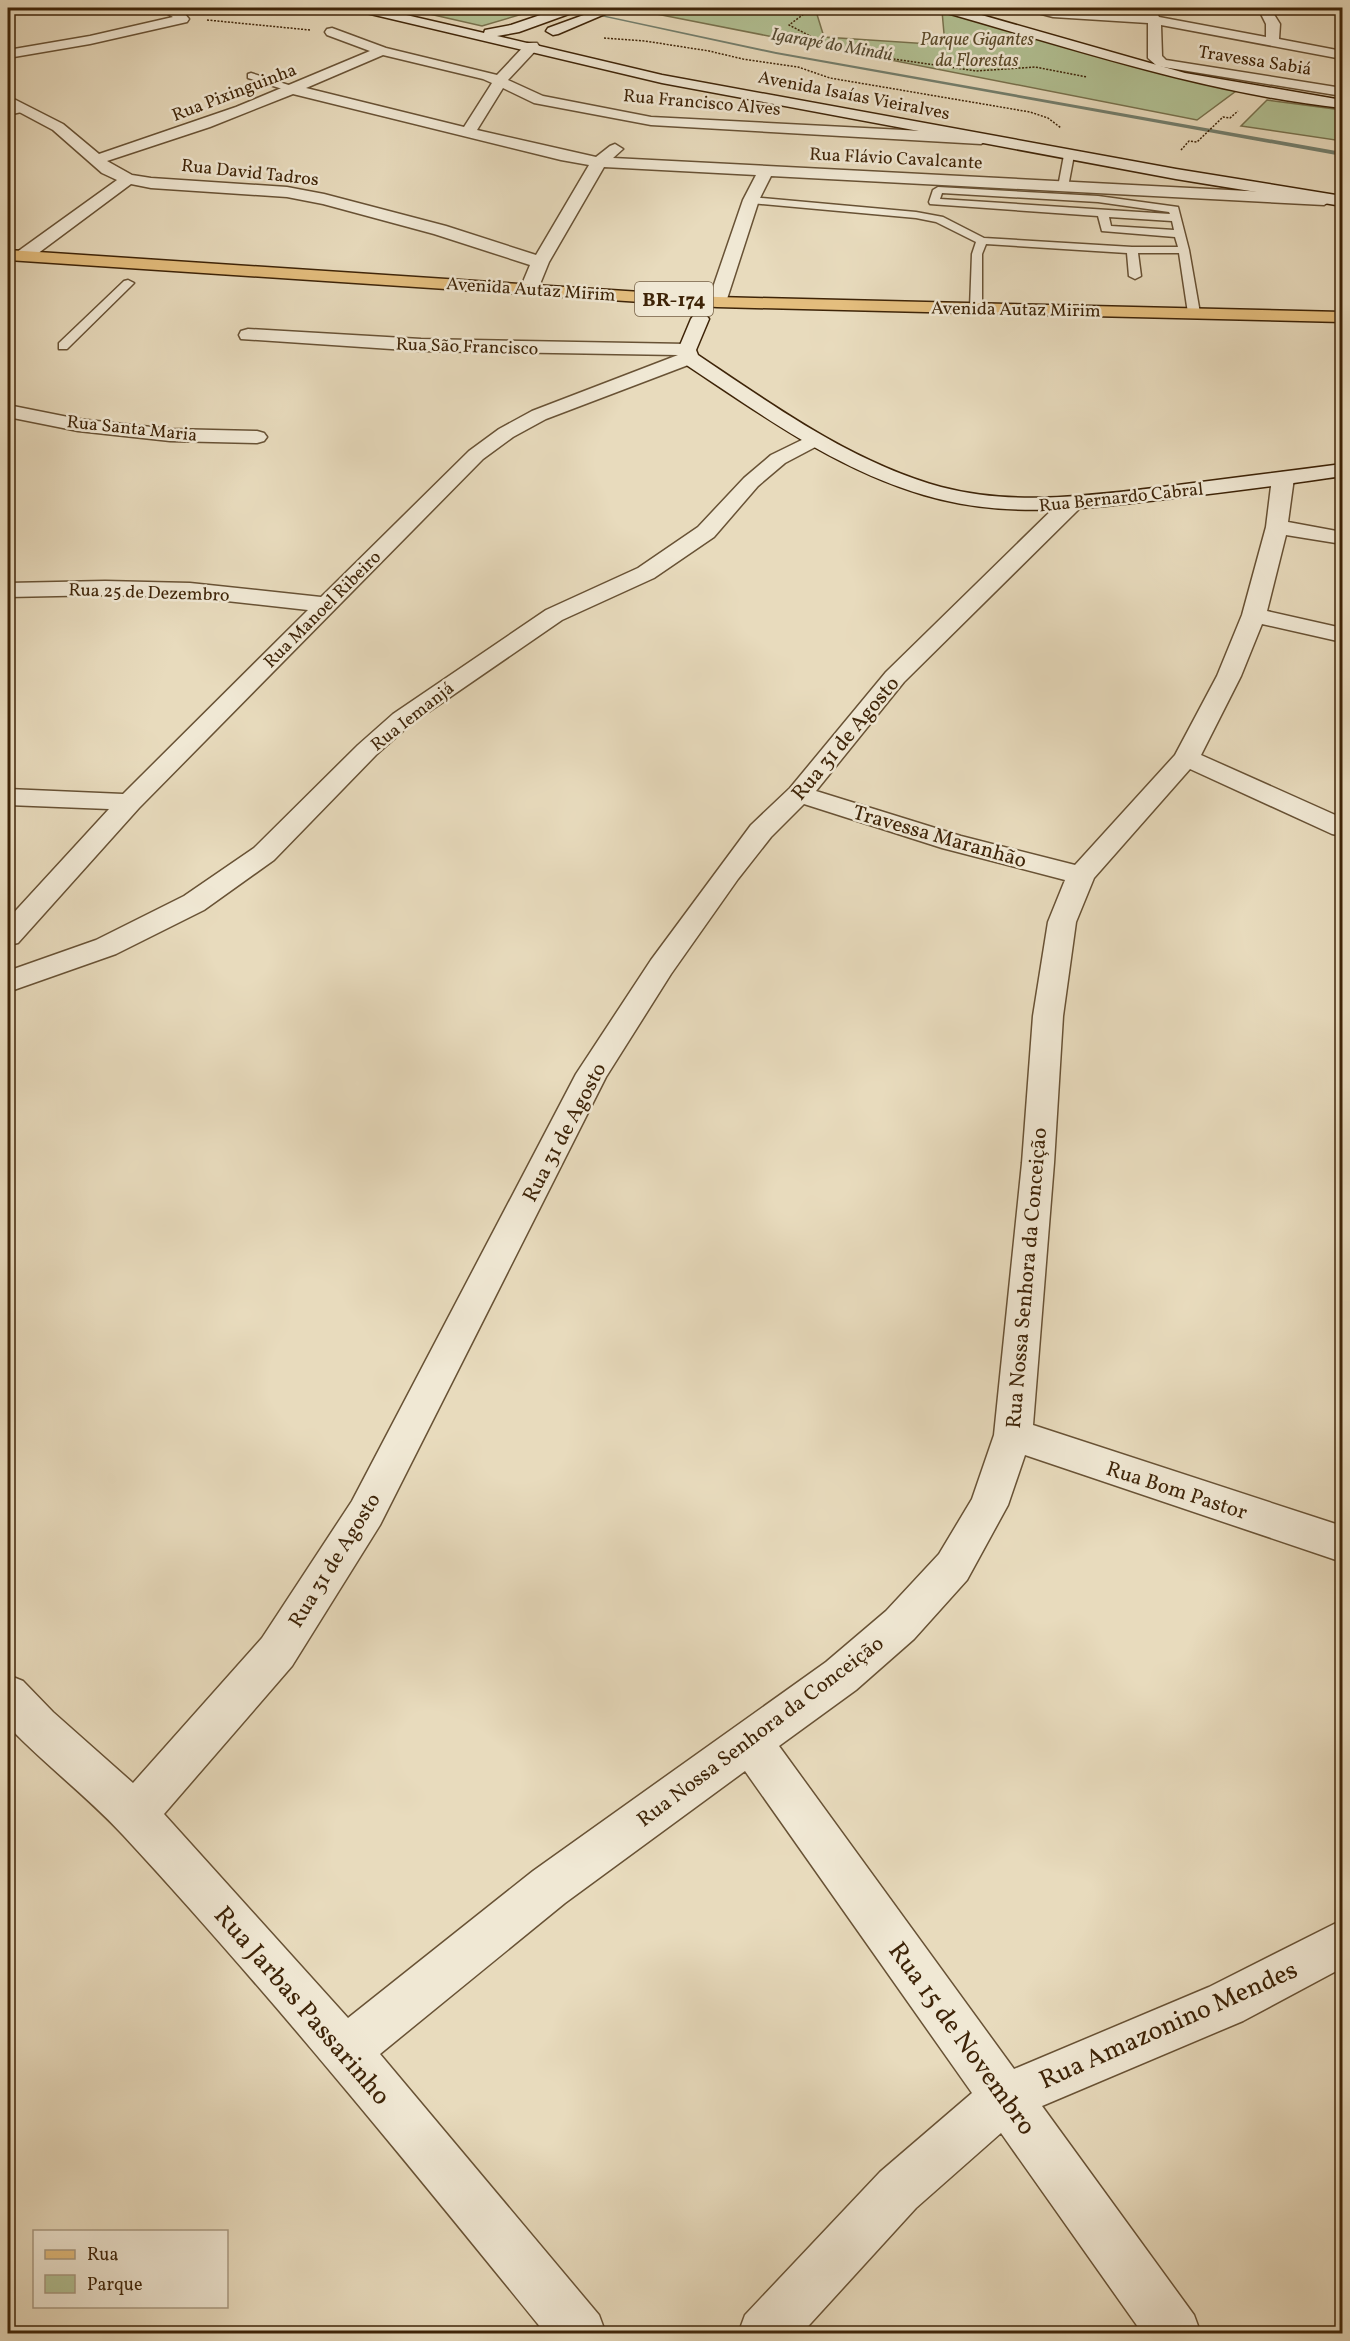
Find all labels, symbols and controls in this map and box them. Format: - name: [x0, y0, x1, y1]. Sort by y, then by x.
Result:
- water label: Igarapé do Mindú: [769, 22, 895, 68]
- park label: Parque Gigantes da Florestas: [920, 28, 1034, 74]
- street label: Travessa Sabiá: [1196, 40, 1313, 83]
- street label: Rua Pixinguinha: [169, 58, 301, 129]
- street label: Avenida Isaías Vieiralves: [756, 66, 952, 127]
- street label: Rua Francisco Alves: [622, 84, 782, 123]
- street label: Rua Flávio Cavalcante: [809, 142, 983, 177]
- street label: Rua David Tadros: [180, 154, 320, 193]
- street label: Avenida Autaz Mirim: [445, 272, 617, 309]
- road number: BR-174: [635, 282, 713, 316]
- street label: Avenida Autaz Mirim: [931, 297, 1101, 324]
- street label: Rua São Francisco: [395, 333, 539, 362]
- street label: Rua Santa Maria: [65, 410, 198, 449]
- street label: Rua Bernardo Cabral: [1038, 477, 1205, 520]
- street label: Rua Manoel Ribeiro: [259, 546, 387, 674]
- street label: Rua 25 de Dezembro: [68, 578, 230, 609]
- street label: Rua 31 de Agosto: [786, 671, 907, 807]
- street label: Rua Iemanjá: [366, 677, 460, 758]
- street label: Travessa Maranhão: [849, 799, 1030, 876]
- street label: Rua 31 de Agosto: [516, 1058, 614, 1207]
- street label: Rua Nossa Senhora da Conceição: [1000, 1126, 1055, 1430]
- street label: Rua Bom Pastor: [1102, 1455, 1251, 1528]
- street label: Rua 31 de Agosto: [282, 1488, 388, 1634]
- street label: Rua Nossa Senhora da Conceição: [632, 1630, 890, 1835]
- street label: Rua Jarbas Passarinho: [205, 1899, 398, 2114]
- street label: Rua 15 de Novembro: [879, 1935, 1044, 2143]
- street label: Rua Amazonino Mendes: [1034, 1953, 1304, 2099]
- legend: [33, 2230, 228, 2308]
- text: Rua: [87, 2243, 118, 2268]
- text: Parque: [87, 2273, 142, 2298]

